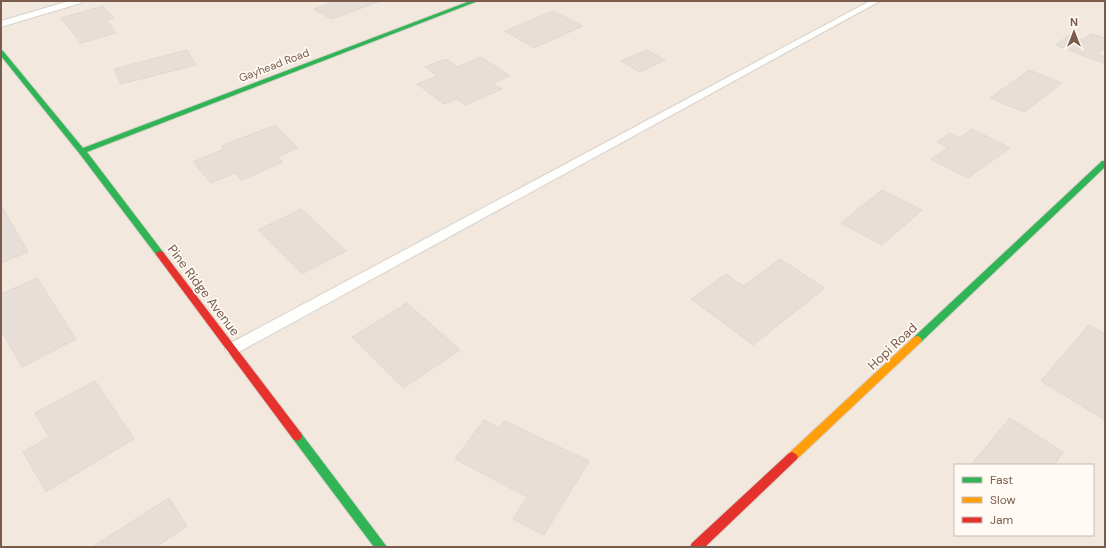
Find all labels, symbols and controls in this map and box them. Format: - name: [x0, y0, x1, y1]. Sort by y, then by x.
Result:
- north arrow: [1054, 12, 1094, 52]
- text: N: [1070, 15, 1078, 29]
- street label: Gayhead Road: [237, 45, 311, 85]
- street label: Pine Ridge Avenue: [164, 241, 243, 339]
- street label: Hopi Road: [864, 319, 921, 374]
- legend: [954, 464, 1094, 536]
- text: Fast: [990, 472, 1013, 488]
- text: Slow: [990, 492, 1016, 508]
- text: Jam: [990, 512, 1013, 528]

